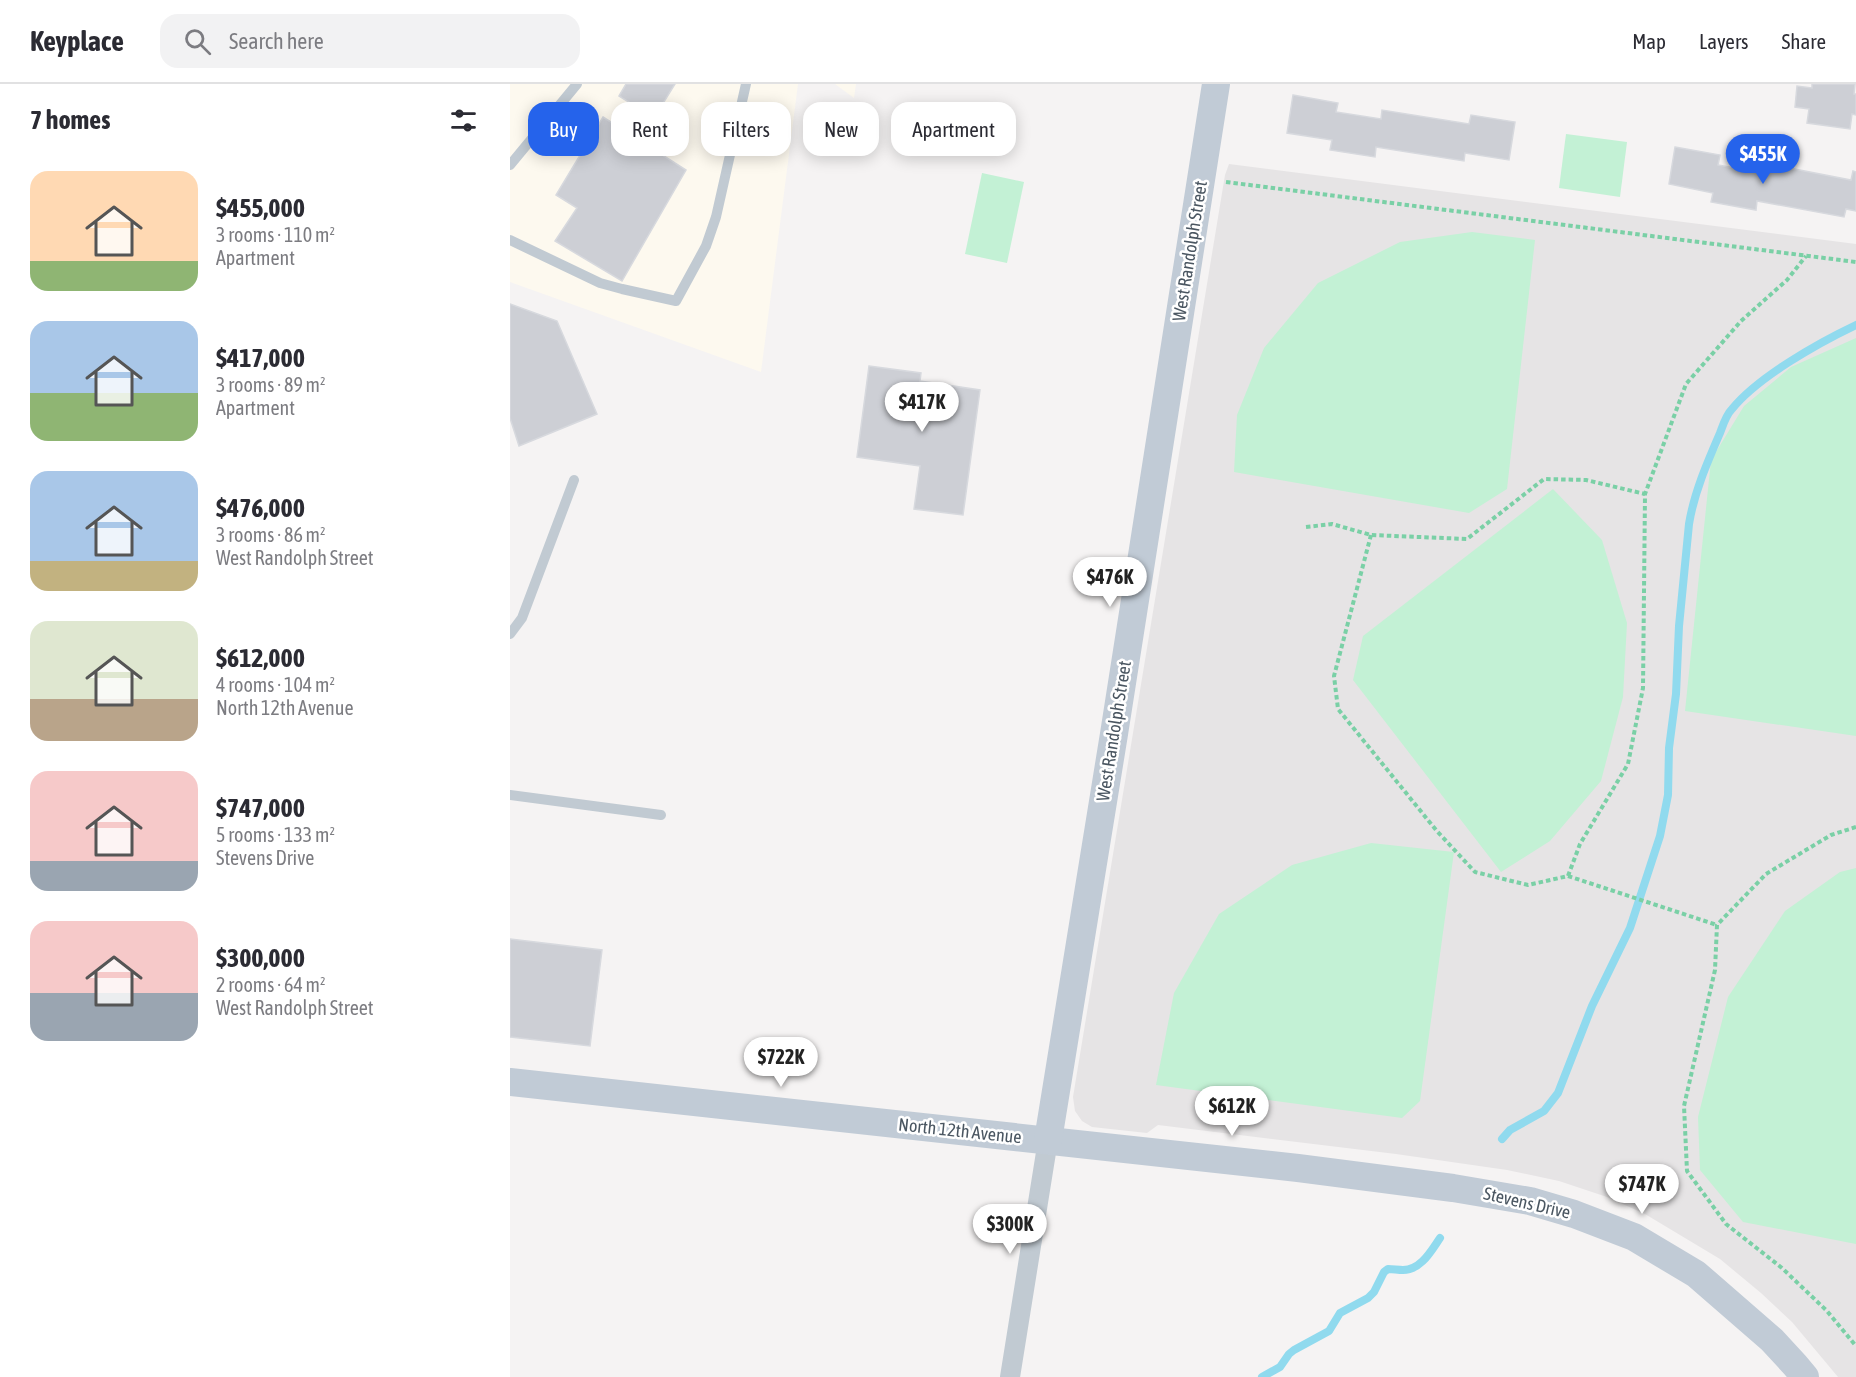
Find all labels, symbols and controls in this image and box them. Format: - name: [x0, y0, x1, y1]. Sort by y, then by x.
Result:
- search box: [160, 14, 580, 68]
- text: Keyplace: [30, 25, 124, 57]
- icon: search: [181, 25, 214, 58]
- text: Search here: [229, 28, 324, 54]
- text: Map: [1632, 29, 1666, 53]
- text: Layers: [1699, 29, 1749, 53]
- text: Share: [1782, 29, 1826, 53]
- chip: Buy: [528, 102, 599, 156]
- chip: Rent: [611, 102, 689, 156]
- chip: Filters: [701, 102, 791, 156]
- chip: New: [803, 102, 879, 156]
- chip: Apartment: [891, 102, 1016, 156]
- icon: filters: [447, 104, 480, 137]
- text: 7 homes: [30, 105, 110, 135]
- pin: $455K: [1721, 134, 1805, 185]
- text: $455K: [1740, 142, 1786, 165]
- street label: West Randolph Street: [1168, 179, 1211, 323]
- text: $455,000: [216, 193, 305, 223]
- icon: home: [78, 195, 150, 267]
- text: 3 rooms · 110 m²: [216, 223, 335, 246]
- text: Apartment: [216, 246, 295, 269]
- text: $417,000: [216, 343, 305, 373]
- icon: home: [78, 345, 150, 417]
- text: 3 rooms · 89 m²: [216, 373, 326, 396]
- pin: $417K: [880, 382, 964, 433]
- text: $417K: [899, 390, 945, 413]
- text: Apartment: [216, 396, 295, 419]
- text: $476,000: [216, 493, 305, 523]
- icon: home: [78, 495, 150, 567]
- text: 3 rooms · 86 m²: [216, 523, 326, 546]
- text: West Randolph Street: [216, 546, 374, 569]
- pin: $476K: [1068, 557, 1152, 608]
- text: $476K: [1087, 565, 1133, 588]
- text: $612,000: [216, 643, 305, 673]
- icon: home: [78, 645, 150, 717]
- street label: West Randolph Street: [1092, 659, 1135, 803]
- text: 4 rooms · 104 m²: [216, 673, 335, 696]
- text: North 12th Avenue: [216, 696, 353, 719]
- text: $747,000: [216, 793, 305, 823]
- icon: home: [78, 795, 150, 867]
- text: 5 rooms · 133 m²: [216, 823, 335, 846]
- text: Stevens Drive: [216, 846, 314, 869]
- text: $300,000: [216, 943, 305, 973]
- icon: home: [78, 945, 150, 1017]
- text: 2 rooms · 64 m²: [216, 973, 326, 996]
- text: West Randolph Street: [216, 996, 374, 1019]
- pin: $722K: [739, 1037, 823, 1088]
- text: $722K: [758, 1045, 804, 1068]
- pin: $612K: [1190, 1086, 1274, 1137]
- text: $612K: [1209, 1094, 1255, 1117]
- street label: North 12th Avenue: [897, 1114, 1023, 1147]
- pin: $747K: [1600, 1164, 1684, 1215]
- text: $747K: [1619, 1172, 1665, 1195]
- street label: Stevens Drive: [1482, 1182, 1573, 1223]
- pin: $300K: [968, 1204, 1052, 1255]
- text: $300K: [987, 1212, 1033, 1235]

